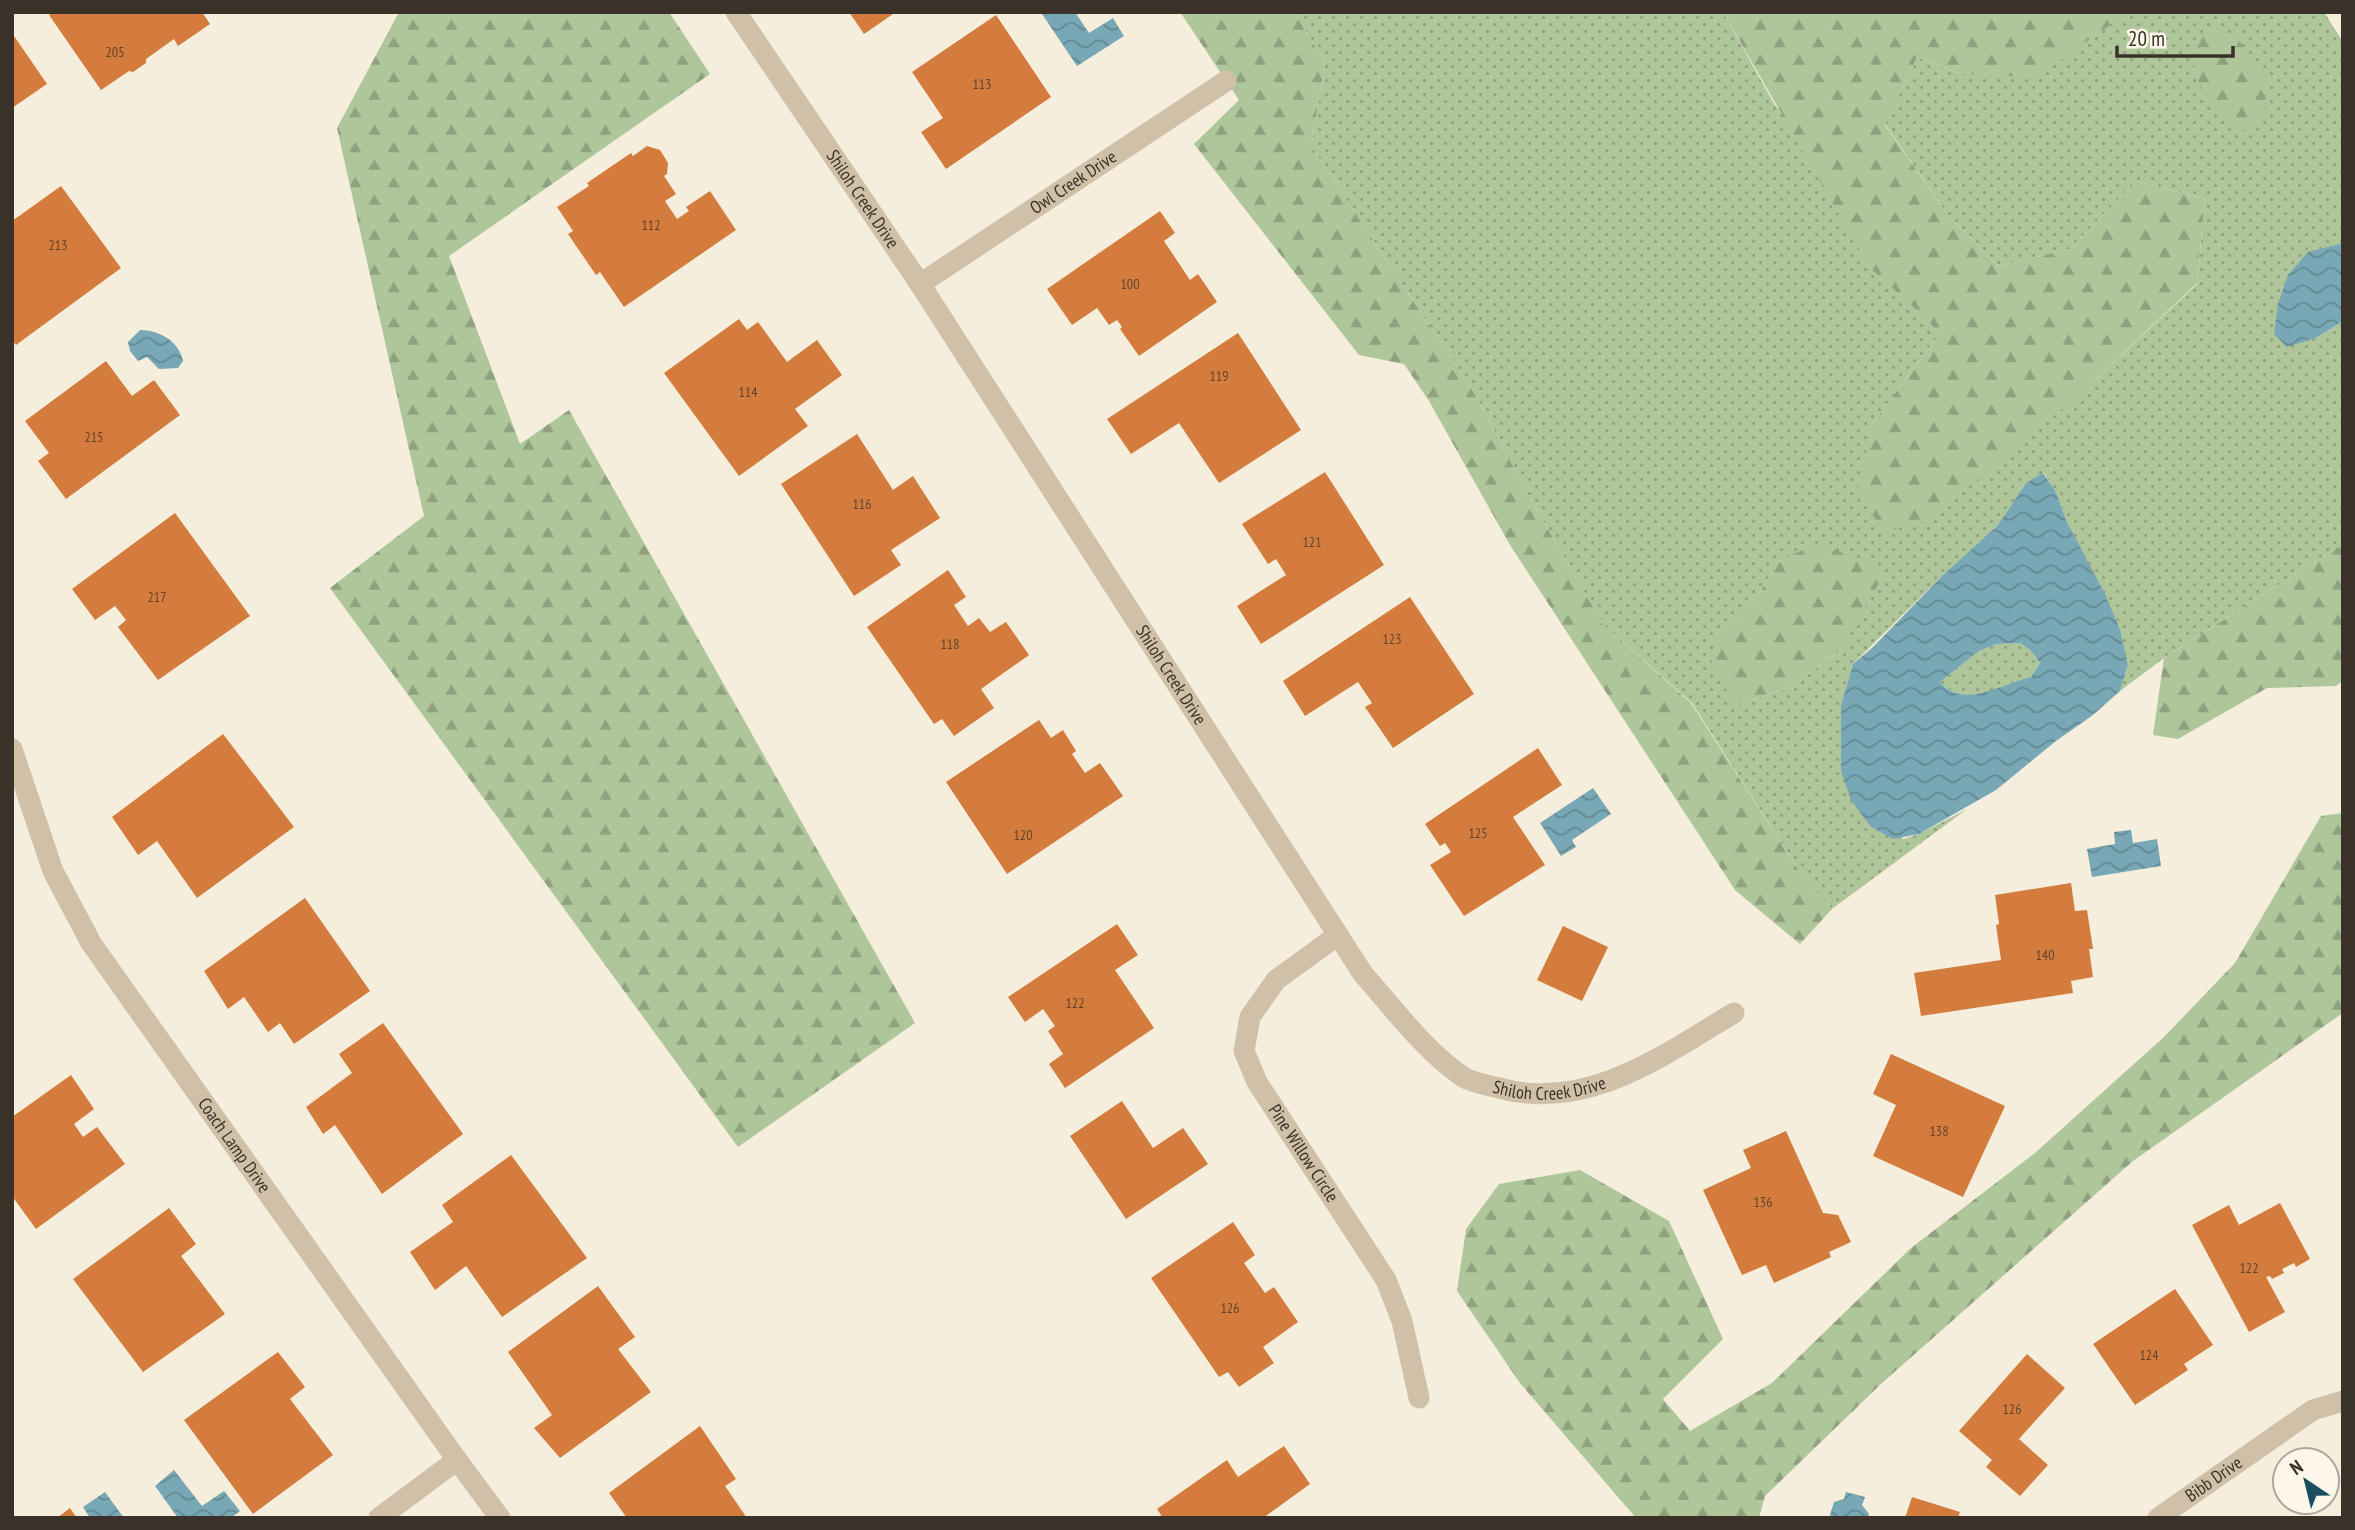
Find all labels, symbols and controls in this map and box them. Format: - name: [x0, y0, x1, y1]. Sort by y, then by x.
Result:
- scale bar: [2117, 14, 2232, 58]
- text: 20 m: [2128, 25, 2165, 52]
- house number: 205: [106, 43, 124, 61]
- house number: 113: [973, 75, 991, 93]
- street label: Shiloh Creek Drive: [822, 145, 905, 253]
- street label: Owl Creek Drive: [1025, 145, 1121, 219]
- house number: 112: [642, 216, 660, 234]
- house number: 213: [49, 236, 67, 254]
- house number: 100: [1121, 275, 1139, 293]
- house number: 119: [1210, 367, 1228, 385]
- house number: 114: [739, 383, 758, 401]
- house number: 215: [85, 428, 103, 446]
- house number: 116: [853, 495, 871, 513]
- house number: 121: [1303, 533, 1321, 551]
- house number: 217: [148, 588, 166, 606]
- street label: Shiloh Creek Drive: [1131, 620, 1212, 729]
- house number: 123: [1383, 630, 1401, 648]
- house number: 118: [941, 635, 959, 653]
- house number: 125: [1469, 824, 1487, 842]
- house number: 120: [1014, 826, 1032, 844]
- house number: 140: [2036, 946, 2054, 964]
- house number: 122: [1066, 994, 1084, 1012]
- street label: Shiloh Creek Drive: [1490, 1071, 1609, 1105]
- street label: Coach Lamp Drive: [193, 1093, 276, 1197]
- street label: Pine Willow Circle: [1264, 1100, 1344, 1206]
- house number: 138: [1930, 1122, 1948, 1140]
- house number: 136: [1754, 1193, 1772, 1211]
- house number: 122: [2240, 1259, 2258, 1277]
- house number: 126: [1221, 1299, 1239, 1317]
- house number: 124: [2140, 1346, 2159, 1364]
- house number: 126: [2003, 1400, 2021, 1418]
- north arrow: [2271, 1446, 2341, 1516]
- street label: Bibb Drive: [2180, 1451, 2247, 1507]
- text: N: [2285, 1454, 2307, 1480]

